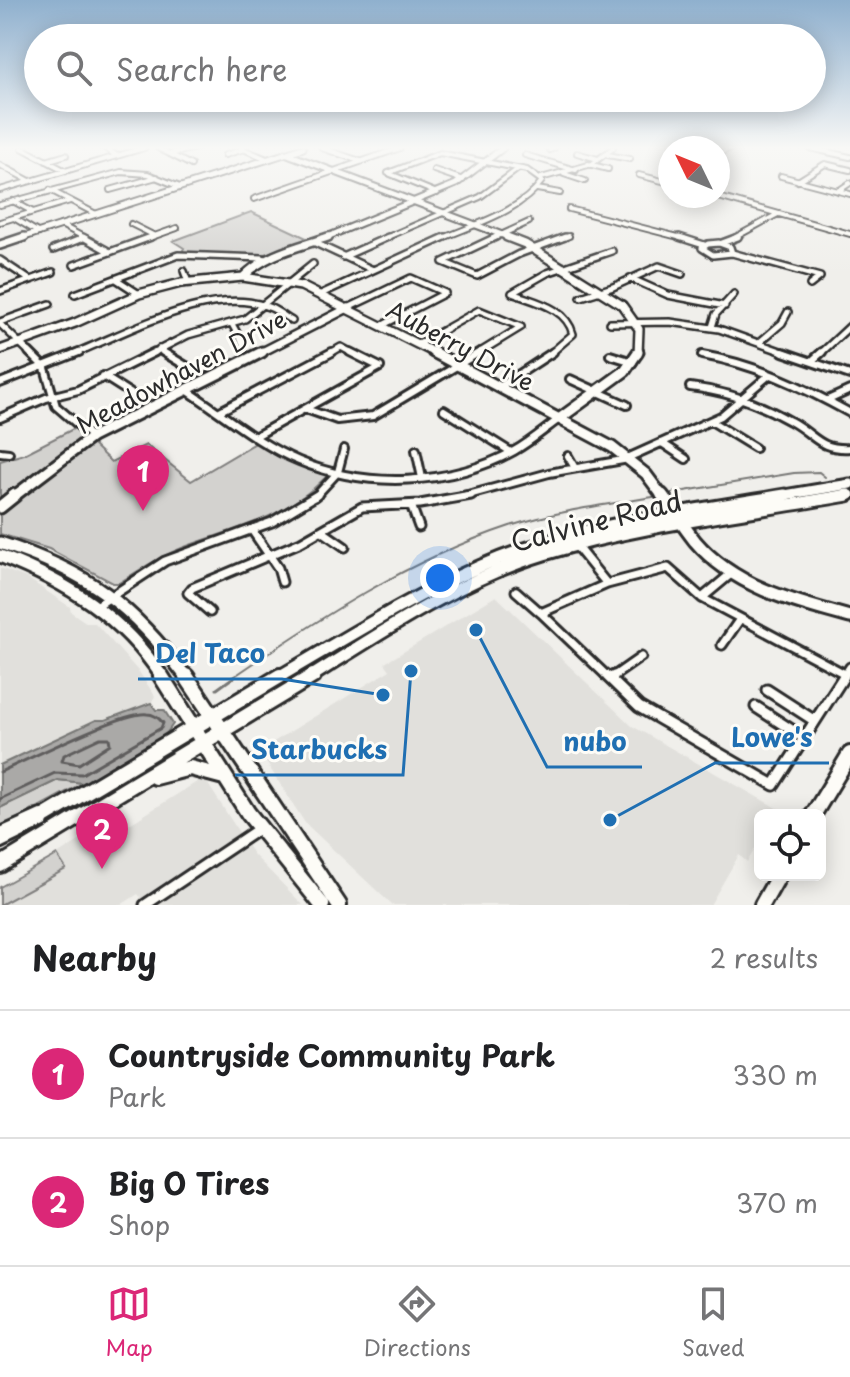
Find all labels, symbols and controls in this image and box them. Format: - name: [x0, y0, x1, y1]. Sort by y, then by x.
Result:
- search box: [24, 24, 826, 112]
- icon: search: [52, 46, 96, 90]
- text: Search here: [116, 46, 288, 91]
- north arrow: [658, 136, 730, 208]
- street label: Auberry Drive: [380, 291, 542, 399]
- street label: Meadowhaven Drive: [69, 300, 293, 442]
- pin: 1: [117, 445, 169, 511]
- street label: Calvine Road: [506, 478, 686, 562]
- your location: [420, 558, 460, 598]
- callout: Del Taco: [138, 629, 282, 679]
- text: Del Taco: [155, 633, 265, 672]
- callout: Lowe's: [715, 713, 829, 763]
- callout: nubo: [547, 717, 642, 767]
- text: Lowe's: [731, 717, 813, 756]
- text: nubo: [563, 721, 627, 760]
- callout: Starbucks: [235, 725, 403, 775]
- text: Starbucks: [251, 729, 387, 768]
- pin: 2: [76, 803, 128, 869]
- map controls: [754, 809, 826, 881]
- button: locate: [754, 809, 826, 881]
- text: Nearby: [32, 931, 157, 983]
- text: 2 results: [710, 938, 818, 977]
- text: Countryside Community Park: [108, 1032, 555, 1077]
- text: 1: [52, 1055, 64, 1094]
- text: 330 m: [733, 1055, 818, 1094]
- text: Park: [108, 1077, 166, 1116]
- text: Big O Tires: [108, 1160, 270, 1205]
- text: 2: [49, 1183, 67, 1222]
- text: 370 m: [736, 1183, 818, 1222]
- text: Shop: [108, 1205, 170, 1244]
- tab: Map: [106, 1282, 153, 1363]
- tab: Directions: [364, 1282, 471, 1363]
- tab: Saved: [682, 1282, 744, 1363]

